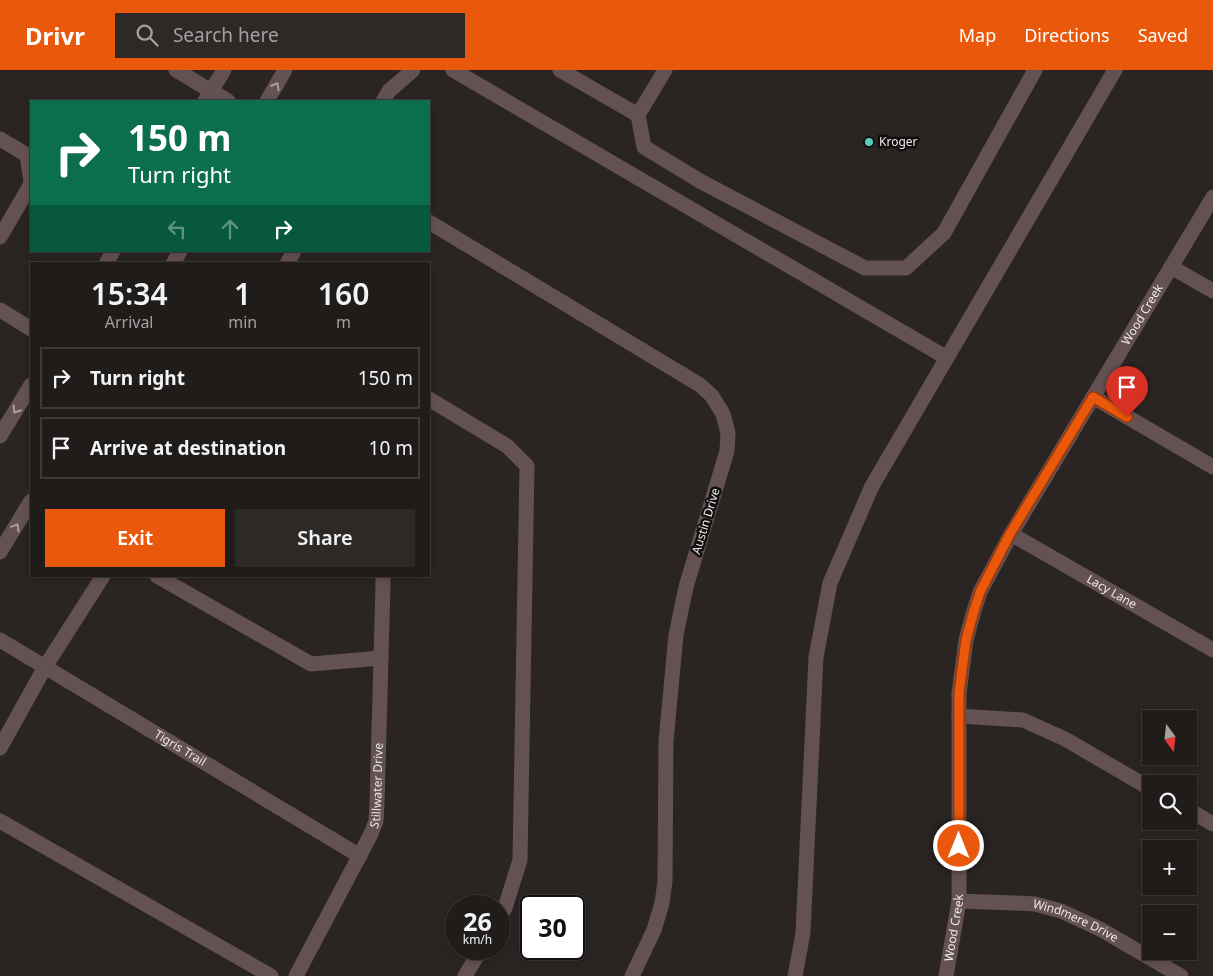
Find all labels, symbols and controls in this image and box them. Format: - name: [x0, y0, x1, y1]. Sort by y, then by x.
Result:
- search box: [115, 13, 465, 58]
- text: Drivr: [25, 19, 85, 52]
- icon: search: [133, 21, 161, 49]
- text: Search here: [173, 22, 279, 48]
- text: Map: [959, 23, 996, 47]
- text: Directions: [1024, 23, 1110, 47]
- text: Saved: [1138, 23, 1188, 47]
- one-way arrow: [269, 82, 279, 91]
- text: 150 m: [128, 114, 231, 161]
- icon: right: [45, 120, 110, 185]
- place label: Kroger: [879, 133, 918, 150]
- marker: Kroger: [863, 136, 875, 148]
- text: Turn right: [128, 159, 231, 189]
- icon: left: [163, 215, 191, 243]
- icon: ahead: [216, 215, 244, 243]
- icon: right: [269, 215, 297, 243]
- text: 15:34: [91, 273, 168, 314]
- text: 1: [234, 273, 251, 314]
- text: 160: [318, 273, 369, 314]
- street label: Wood Creek: [1117, 280, 1167, 348]
- text: Arrival: [105, 311, 154, 333]
- text: min: [228, 311, 257, 333]
- text: m: [336, 311, 351, 333]
- icon: right: [47, 364, 75, 392]
- text: Turn right: [90, 365, 185, 391]
- text: 150 m: [358, 365, 413, 391]
- pin: [1106, 366, 1148, 417]
- icon: arrive: [1113, 373, 1141, 401]
- one-way arrow: [12, 405, 22, 414]
- icon: arrive: [47, 434, 75, 462]
- text: Arrive at destination: [90, 435, 286, 461]
- text: 10 m: [369, 435, 413, 461]
- street label: Austin Drive: [687, 485, 724, 556]
- button: Exit: [45, 509, 225, 567]
- button: Share: [235, 509, 415, 567]
- one-way arrow: [9, 523, 19, 532]
- street label: Lacy Lane: [1084, 570, 1140, 613]
- north arrow: [1142, 710, 1198, 765]
- map controls: [1142, 710, 1197, 960]
- street label: Tigris Trail: [151, 725, 210, 770]
- street label: Stillwater Drive: [365, 742, 387, 831]
- button: search: [1142, 775, 1197, 830]
- position arrow: [932, 819, 984, 871]
- button: +: [1142, 840, 1197, 895]
- street label: Wood Creek: [940, 893, 967, 963]
- speed limit sign: 30: [520, 895, 585, 960]
- street label: Windmere Drive: [1031, 895, 1122, 946]
- text: 26: [463, 904, 492, 938]
- button: −: [1142, 905, 1197, 960]
- text: km/h: [463, 931, 492, 948]

